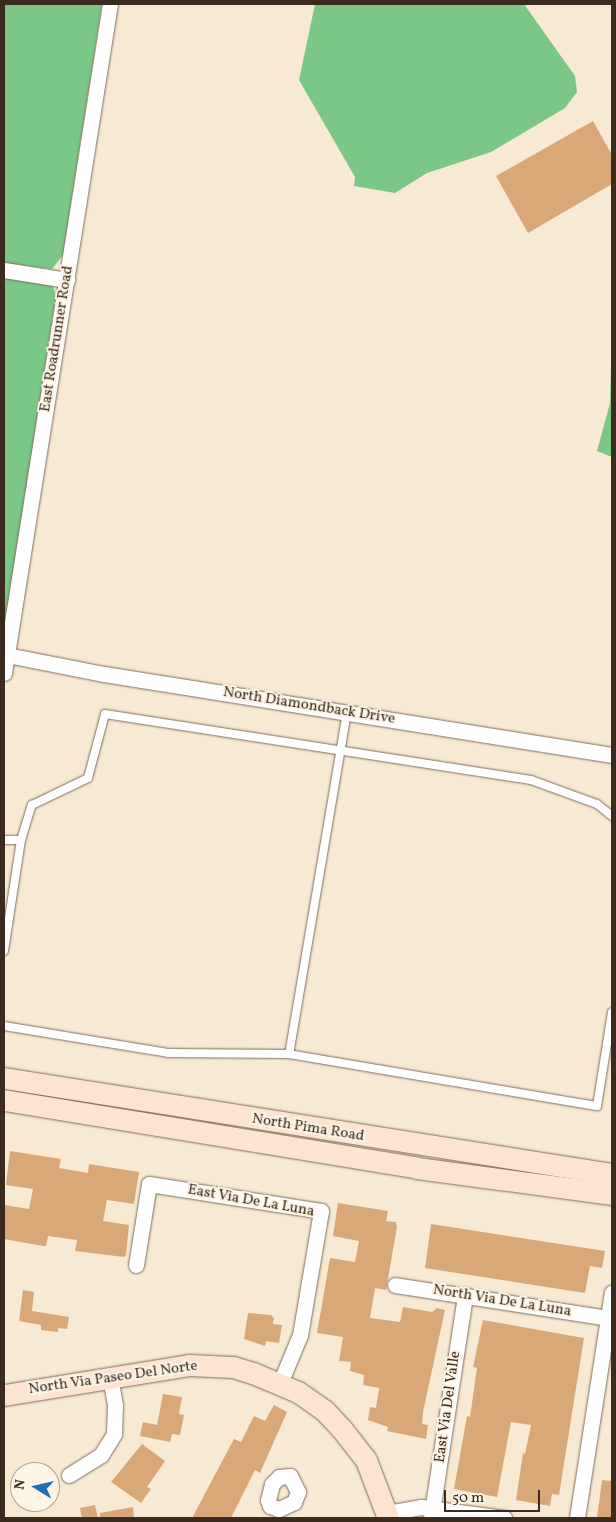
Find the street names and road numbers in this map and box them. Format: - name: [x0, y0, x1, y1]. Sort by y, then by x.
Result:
- street label: East Roadrunner Road: [37, 265, 77, 413]
- street label: North Diamondback Drive: [222, 683, 396, 729]
- street label: North Pima Road: [251, 1110, 365, 1146]
- street label: East Via De La Luna: [186, 1181, 316, 1221]
- street label: North Via De La Luna: [431, 1281, 573, 1321]
- street label: East Via Del Valle: [431, 1349, 465, 1465]
- street label: North Via Paseo Del Norte: [27, 1357, 199, 1399]

